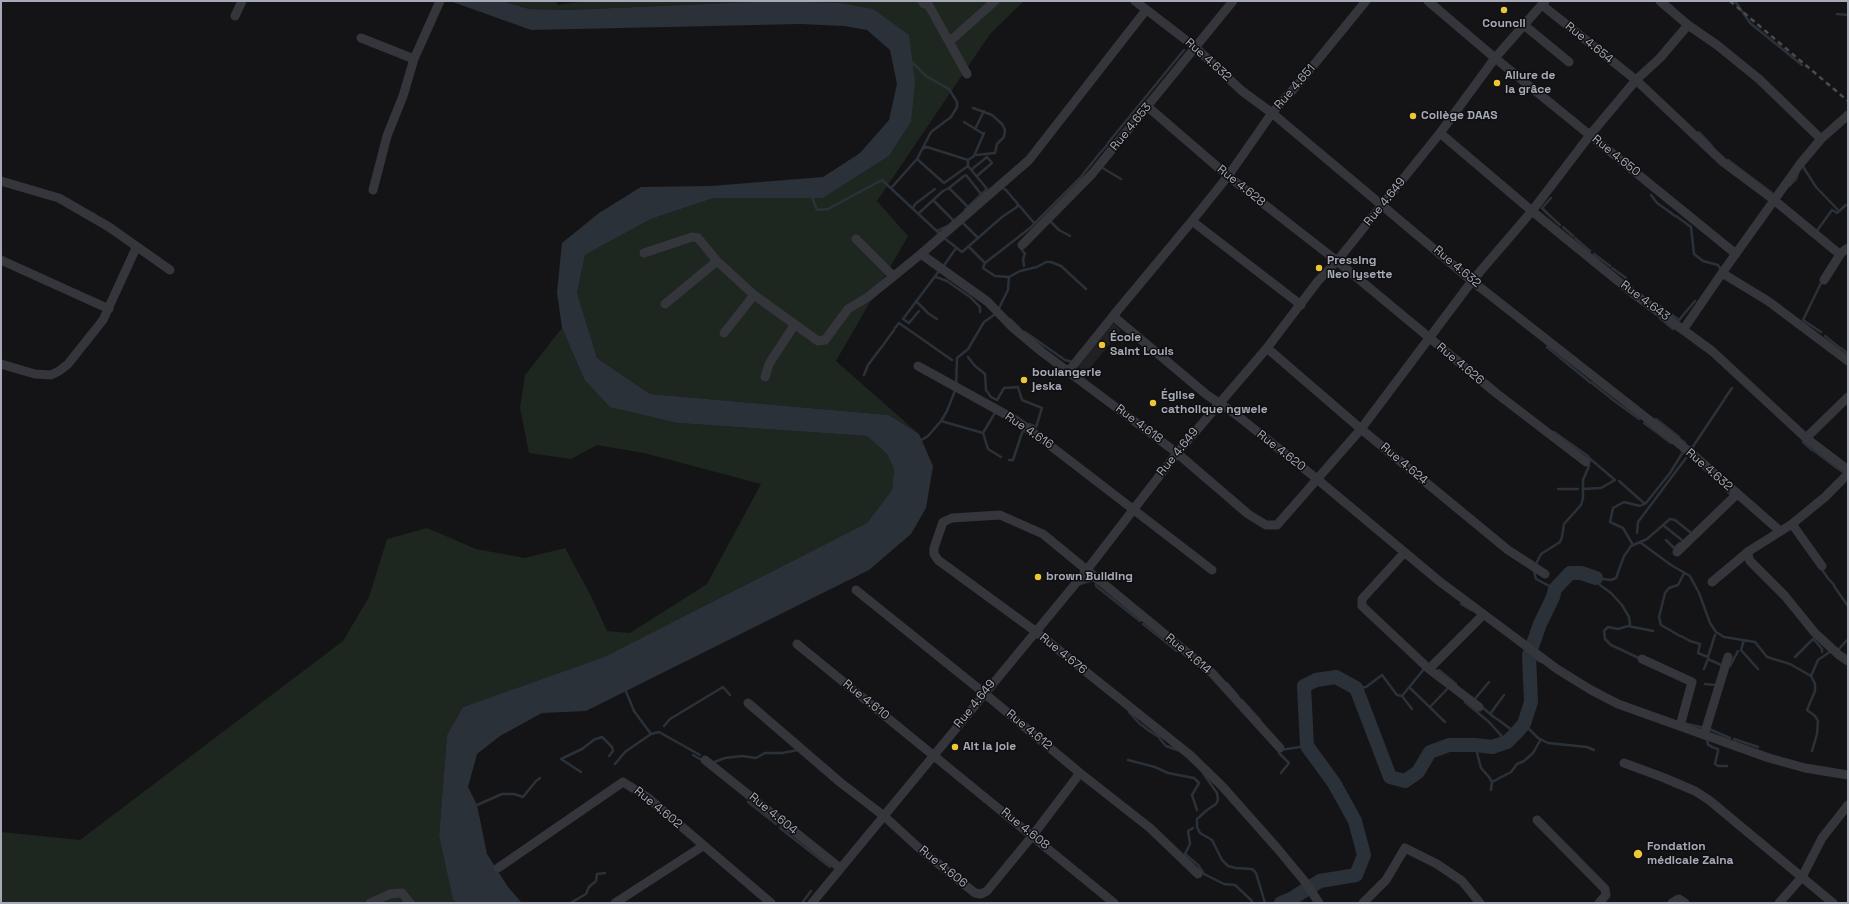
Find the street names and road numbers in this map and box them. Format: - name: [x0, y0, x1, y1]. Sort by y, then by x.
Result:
- street label: Rue 4.654: [1562, 19, 1616, 67]
- street label: Rue 4.632: [1182, 35, 1234, 85]
- street label: Rue 4.651: [1272, 62, 1318, 112]
- street label: Rue 4.653: [1107, 100, 1155, 154]
- street label: Rue 4.650: [1589, 132, 1643, 180]
- street label: Rue 4.628: [1214, 162, 1268, 210]
- street label: Rue 4.649: [1361, 175, 1409, 229]
- street label: Rue 4.632: [1430, 243, 1484, 291]
- street label: Rue 4.643: [1618, 278, 1672, 324]
- street label: Rue 4.626: [1433, 340, 1487, 388]
- street label: Rue 4.618: [1113, 402, 1165, 446]
- street label: Rue 4.616: [1002, 410, 1056, 452]
- street label: Rue 4.649: [1154, 425, 1202, 479]
- street label: Rue 4.620: [1254, 428, 1308, 474]
- street label: Rue 4.624: [1377, 440, 1431, 488]
- street label: Rue 4.632: [1683, 446, 1735, 494]
- street label: Rue 4.676: [1036, 631, 1090, 677]
- street label: Rue 4.614: [1162, 631, 1214, 677]
- street label: Rue 4.610: [840, 677, 892, 723]
- street label: Rue 4.649: [951, 677, 999, 731]
- street label: Rue 4.612: [1003, 707, 1055, 753]
- street label: Rue 4.602: [631, 784, 685, 832]
- street label: Rue 4.604: [746, 790, 800, 838]
- street label: Rue 4.608: [998, 805, 1052, 853]
- street label: Rue 4.606: [916, 843, 970, 891]

